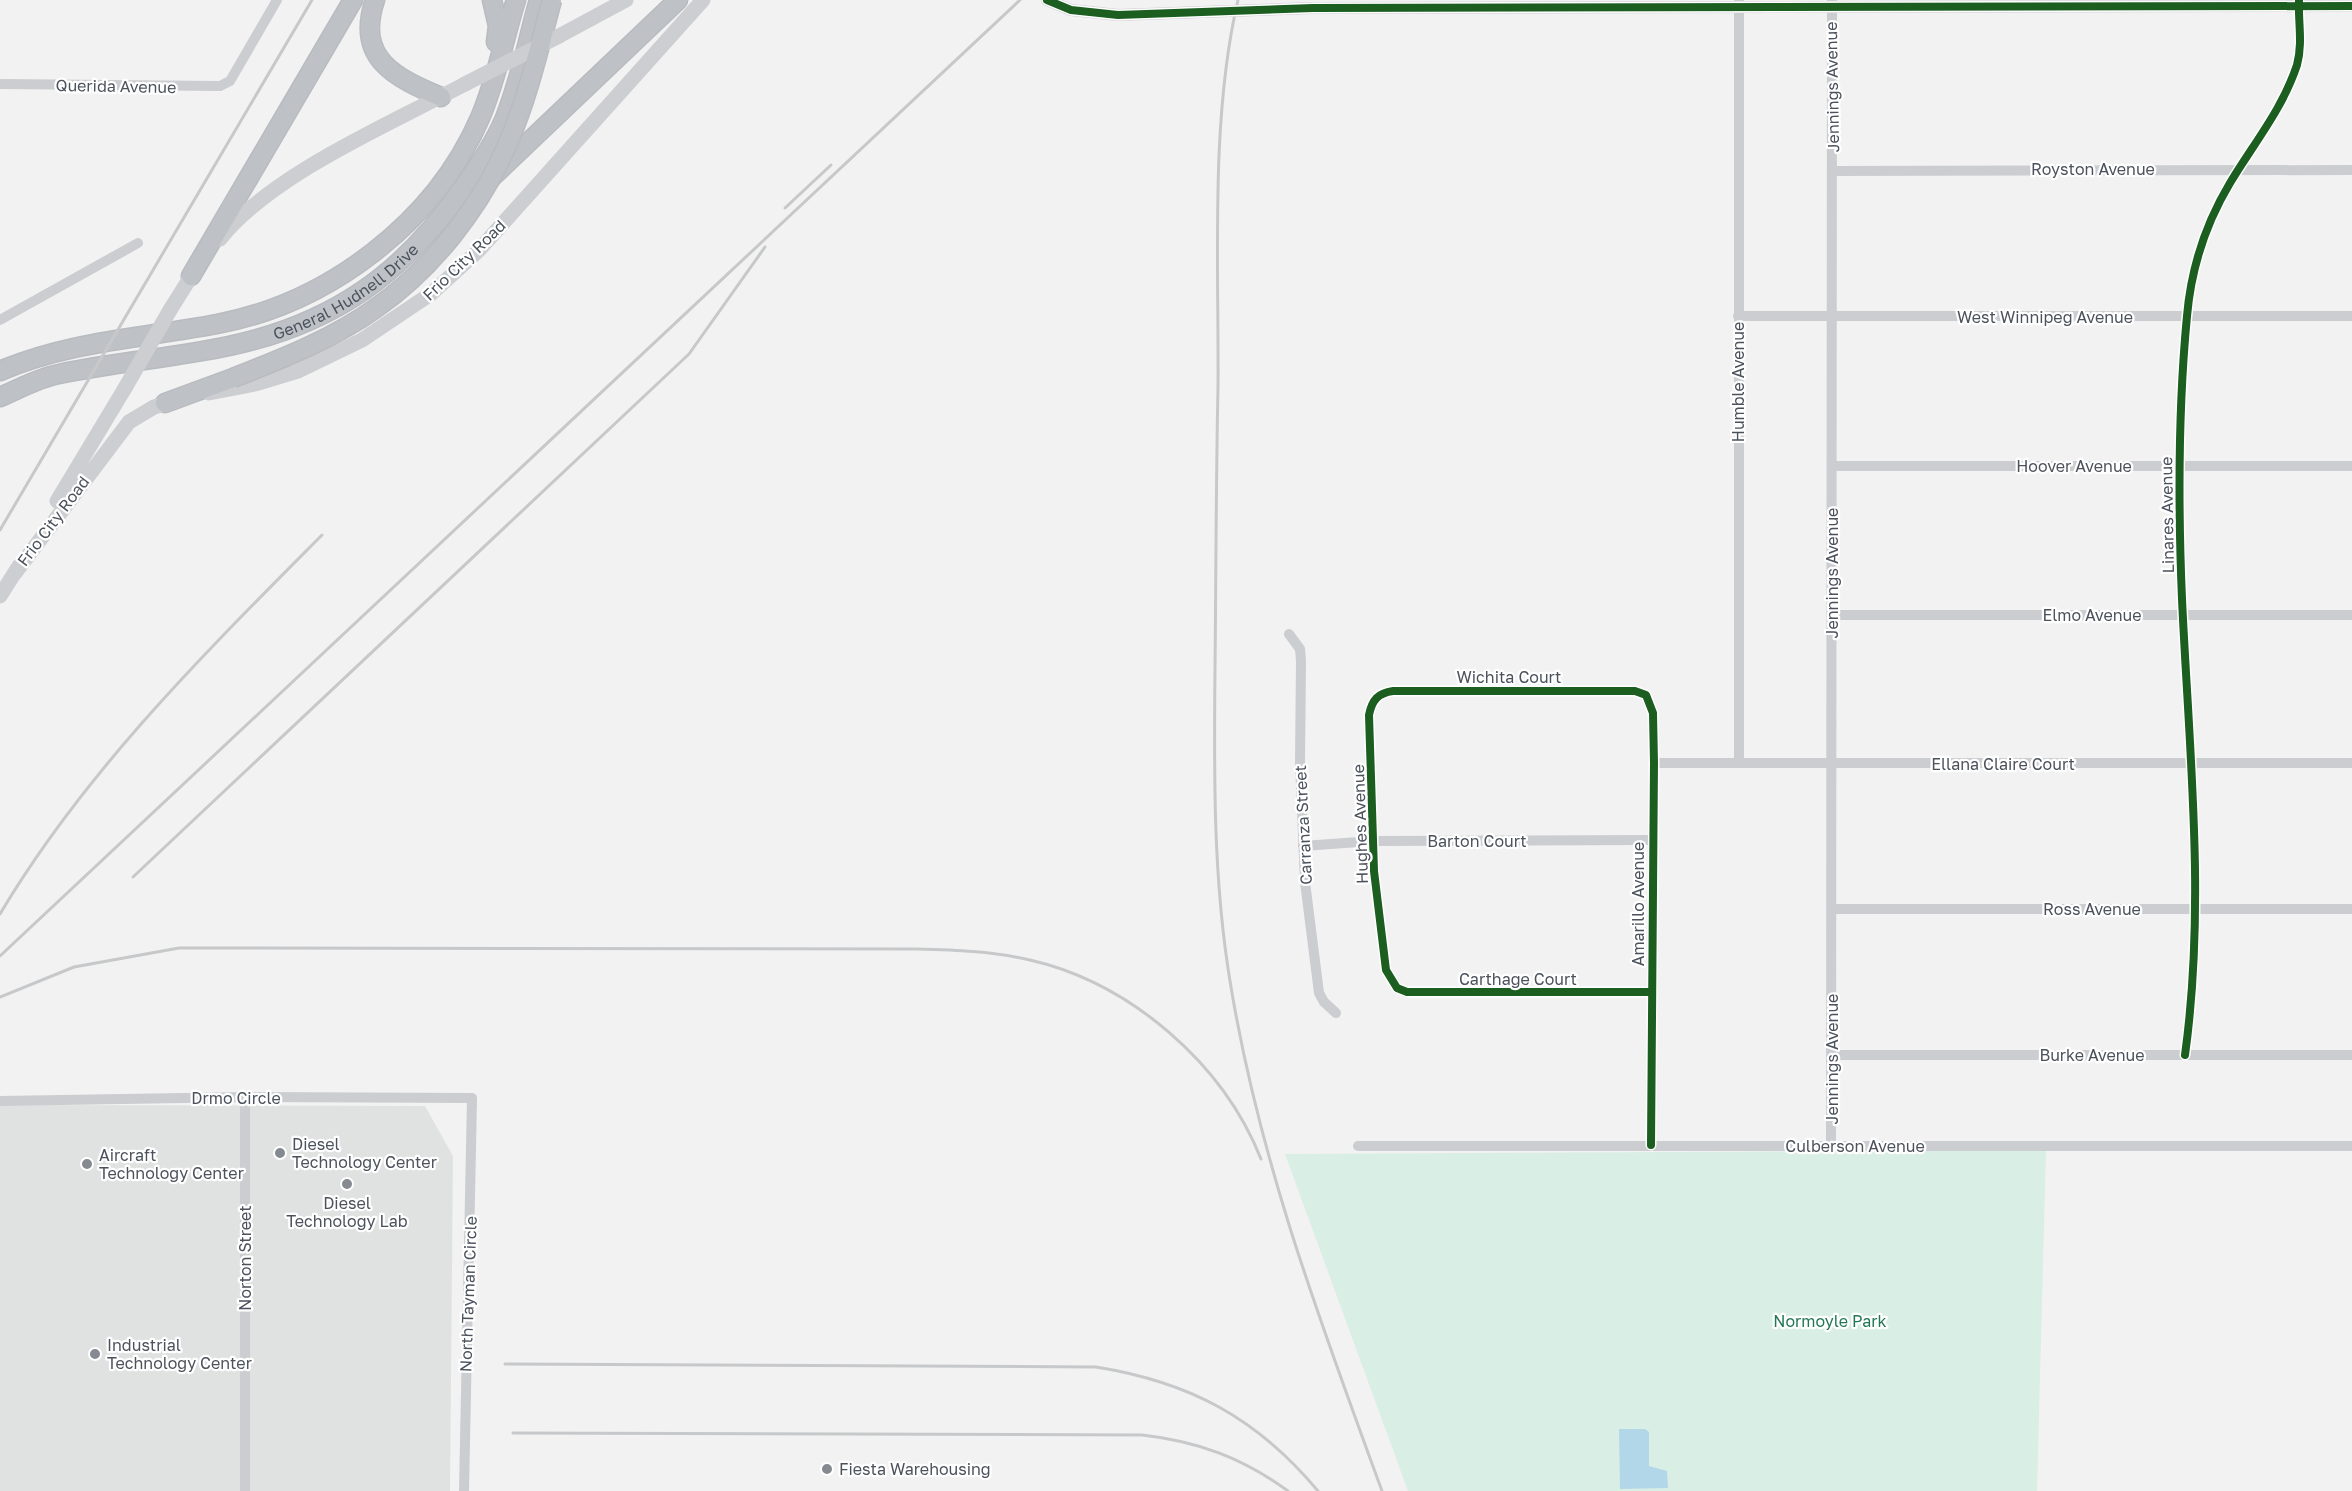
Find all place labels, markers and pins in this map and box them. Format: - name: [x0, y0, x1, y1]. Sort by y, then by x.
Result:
- place label: Diesel Technology Center: [292, 1134, 437, 1172]
- place label: Aircraft Technology Center: [99, 1145, 244, 1183]
- marker: Diesel Technology Center: [273, 1146, 287, 1160]
- marker: Aircraft Technology Center: [80, 1157, 94, 1171]
- marker: Diesel Technology Lab: [340, 1177, 354, 1191]
- place label: Diesel Technology Lab: [286, 1193, 408, 1231]
- place label: Industrial Technology Center: [107, 1335, 252, 1373]
- marker: Industrial Technology Center: [88, 1347, 102, 1361]
- place label: Fiesta Warehousing: [839, 1459, 991, 1479]
- marker: Fiesta Warehousing: [820, 1462, 834, 1476]

